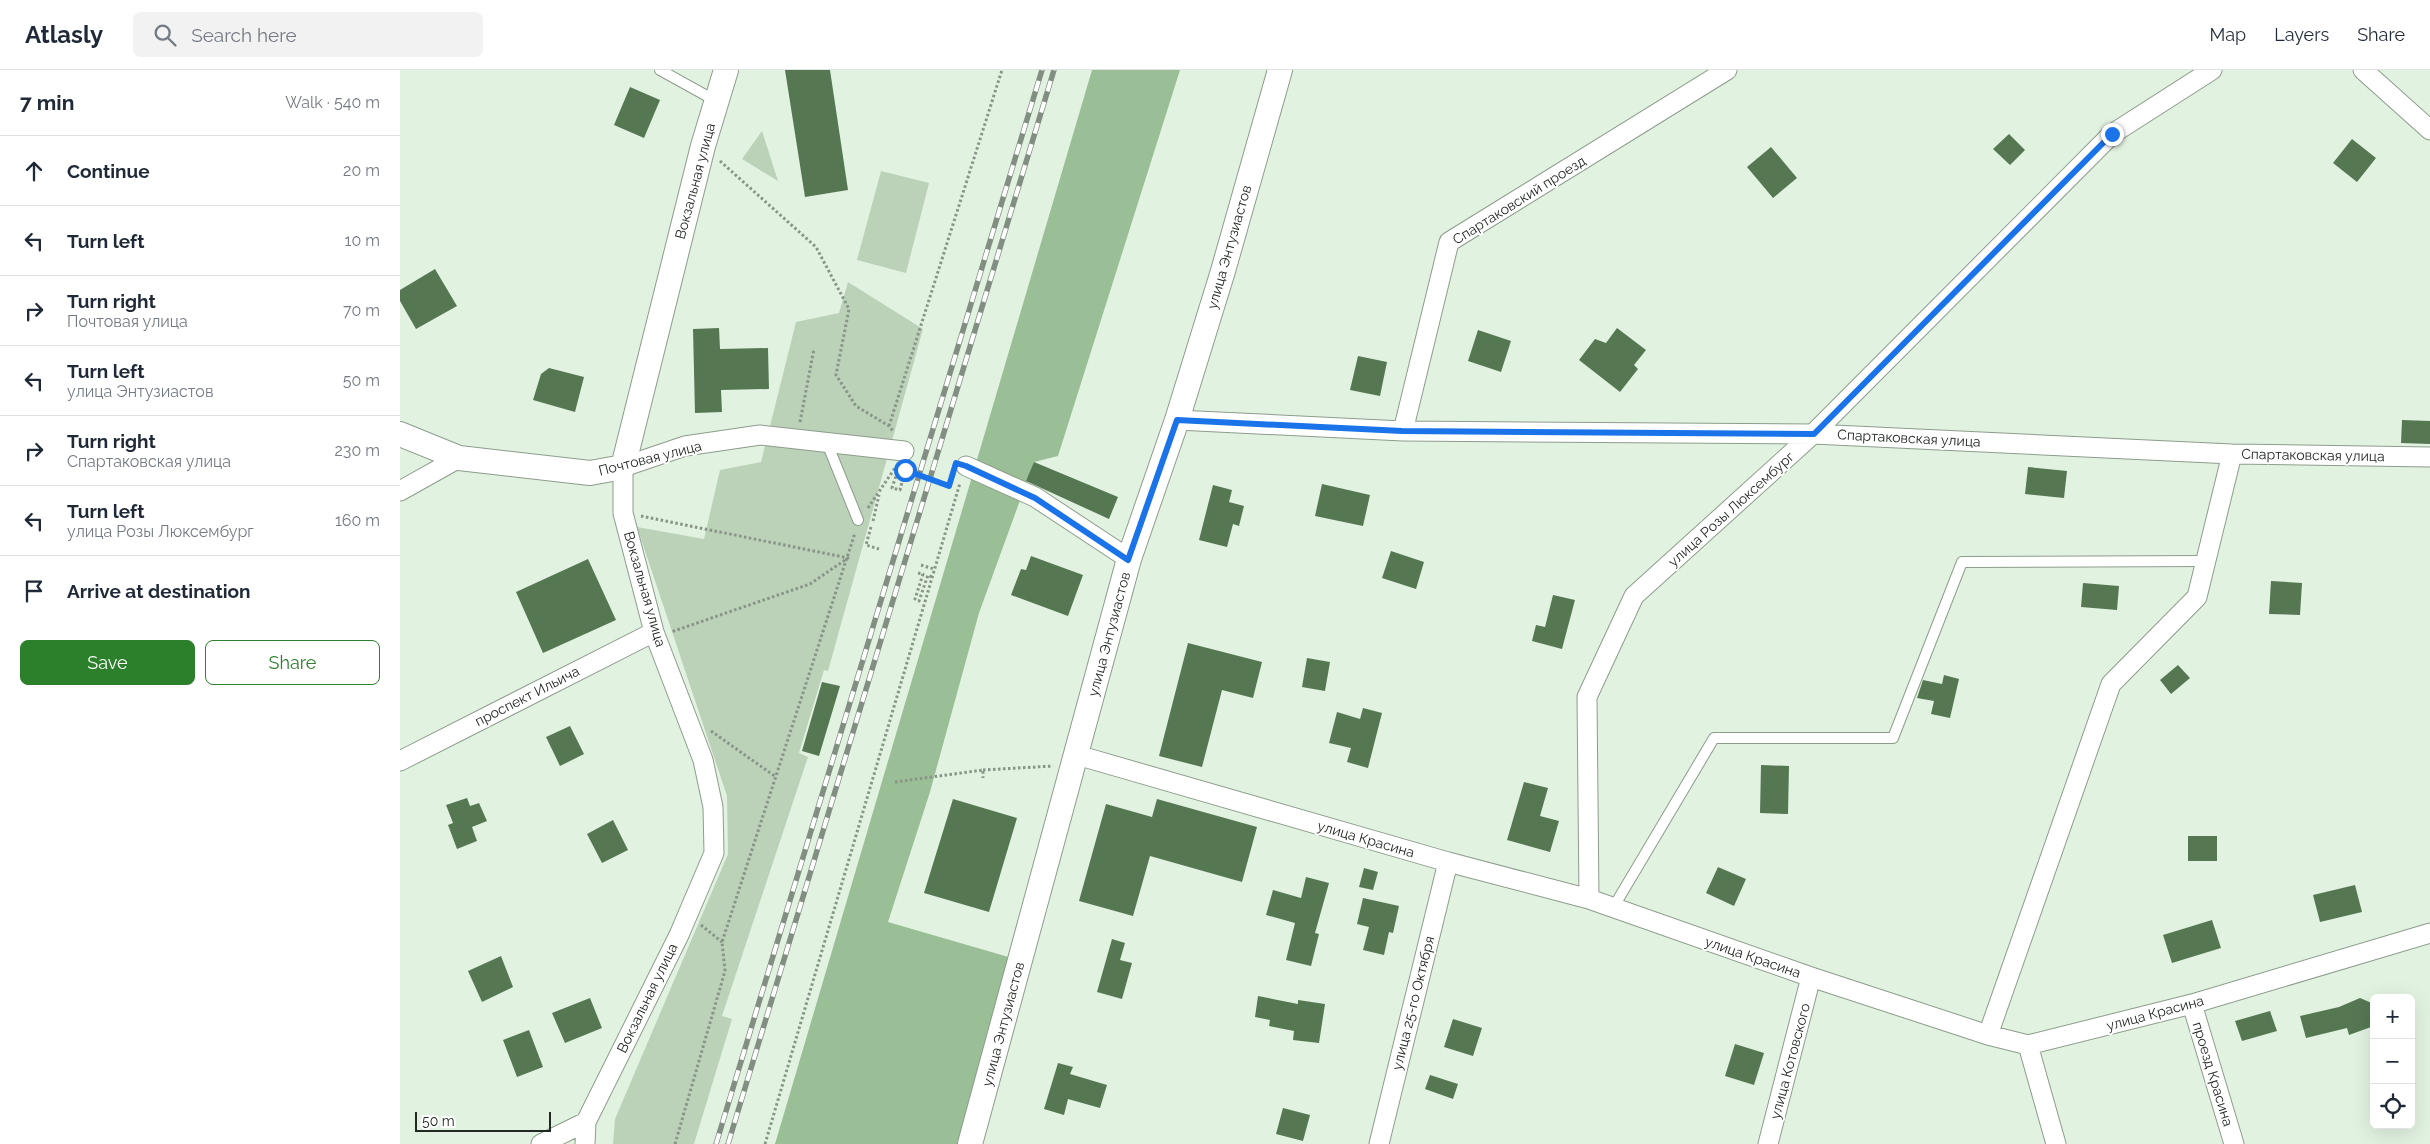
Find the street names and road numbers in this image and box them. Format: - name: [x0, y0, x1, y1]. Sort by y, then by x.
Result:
- street label: Вокзальная улица: [672, 121, 718, 241]
- street label: Спартаковский проезд: [1450, 153, 1588, 247]
- street label: улица Энтузиастов: [1204, 183, 1254, 311]
- street label: Спартаковская улица: [1837, 426, 1981, 450]
- street label: Почтовая улица: [597, 437, 703, 479]
- street label: Спартаковская улица: [2241, 446, 2385, 464]
- street label: улица Розы Люксембург: [1665, 448, 1797, 570]
- street label: Вокзальная улица: [621, 529, 669, 649]
- street label: улица Энтузиастов: [1085, 570, 1133, 698]
- street label: проспект Ильича: [472, 663, 582, 729]
- street label: улица Красина: [1316, 818, 1416, 860]
- street label: улица Красина: [1703, 933, 1803, 981]
- street label: улица 25-го Октября: [1389, 934, 1437, 1072]
- street label: Вокзальная улица: [614, 941, 680, 1055]
- street label: улица Энтузиастов: [979, 960, 1027, 1088]
- street label: улица Красина: [2105, 992, 2205, 1034]
- street label: улица Котовского: [1767, 1001, 1813, 1121]
- street label: проезд Красина: [2190, 1020, 2236, 1128]

